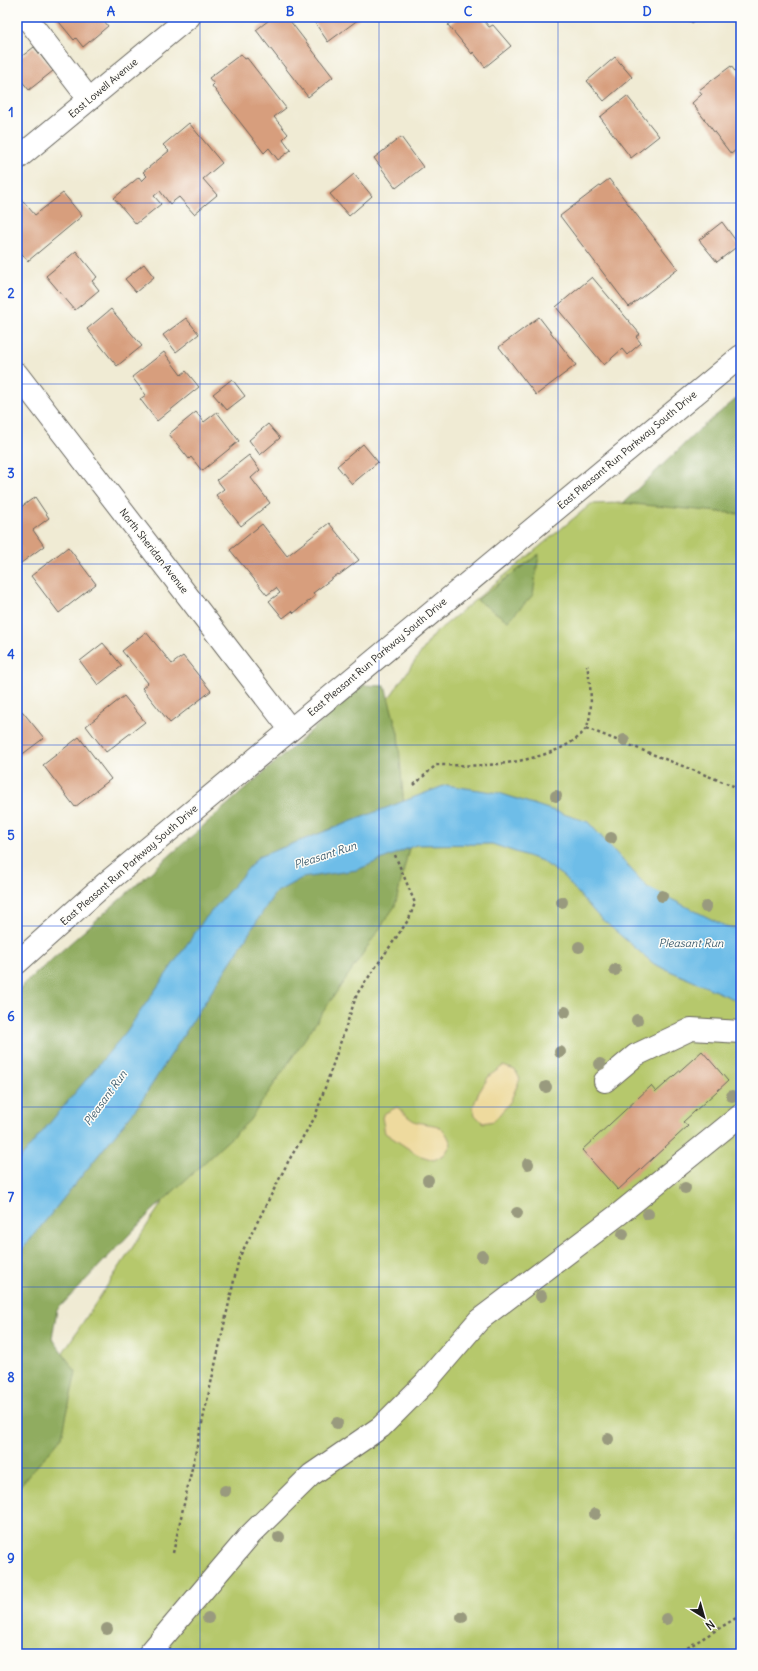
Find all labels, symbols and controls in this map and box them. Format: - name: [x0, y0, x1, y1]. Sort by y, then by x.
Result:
- text: A: [107, 3, 116, 20]
- text: B: [286, 3, 295, 20]
- text: C: [464, 3, 473, 20]
- text: D: [642, 3, 652, 20]
- street label: East Lowell Avenue: [66, 55, 140, 121]
- text: 1: [8, 104, 14, 121]
- text: 2: [7, 285, 15, 302]
- street label: East Pleasant Run Parkway South Drive: [555, 388, 699, 512]
- text: 3: [7, 465, 15, 482]
- street label: North Sheridan Avenue: [117, 506, 191, 596]
- street label: East Pleasant Run Parkway South Drive: [305, 595, 449, 719]
- text: 4: [7, 646, 15, 663]
- street label: East Pleasant Run Parkway South Drive: [58, 802, 200, 928]
- text: 5: [7, 827, 15, 844]
- water label: Pleasant Run: [292, 838, 359, 872]
- water label: Pleasant Run: [659, 936, 724, 950]
- text: 6: [7, 1008, 15, 1025]
- water label: Pleasant Run: [80, 1067, 130, 1128]
- text: 7: [8, 1189, 15, 1206]
- text: 8: [7, 1369, 15, 1386]
- text: 9: [7, 1550, 15, 1567]
- north arrow: [684, 1597, 724, 1637]
- text: N: [703, 1617, 717, 1633]

